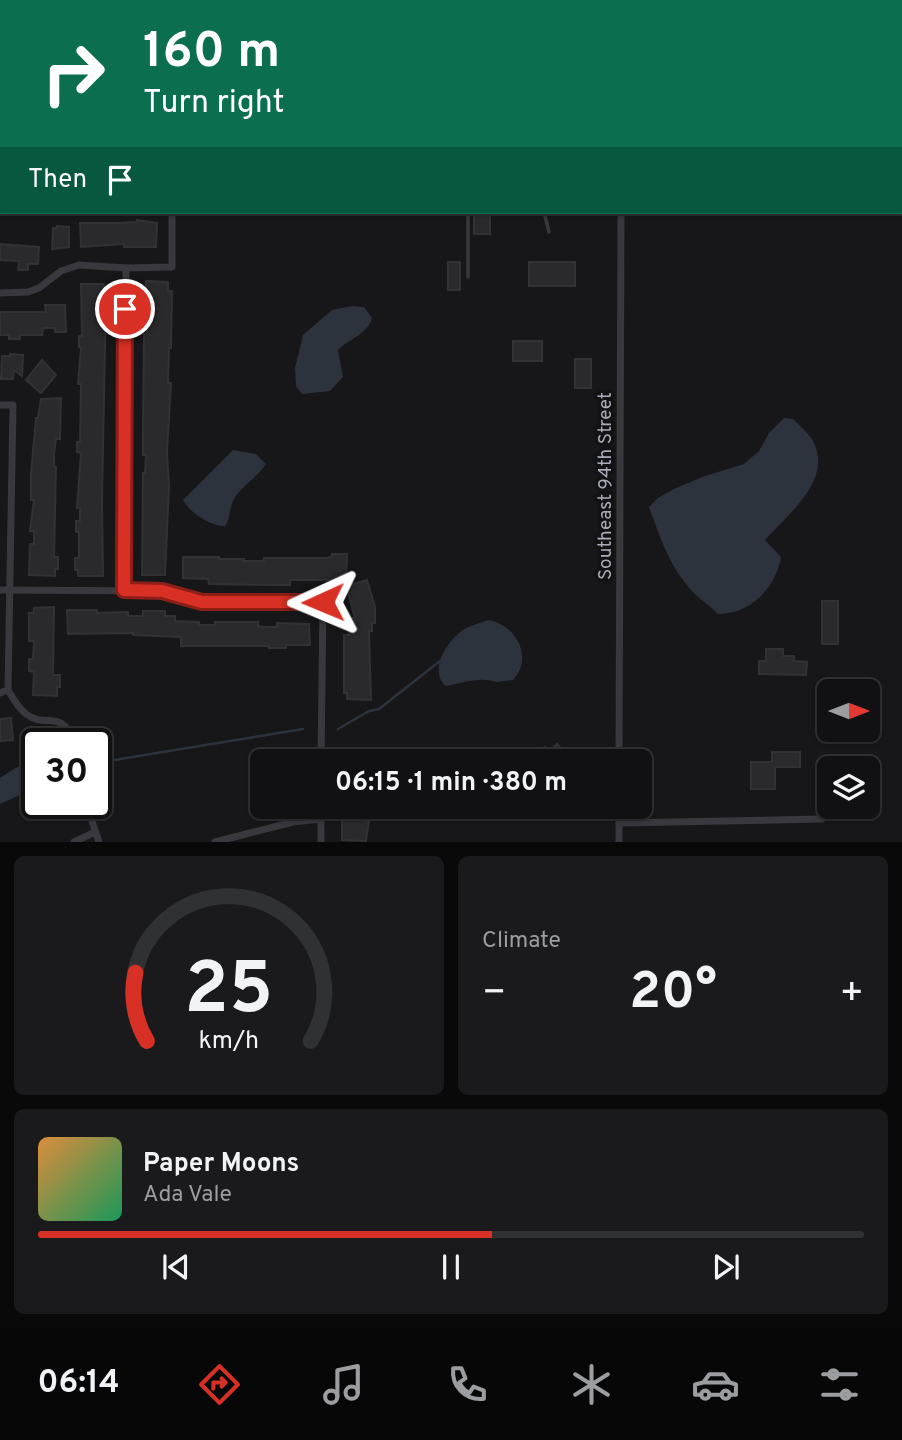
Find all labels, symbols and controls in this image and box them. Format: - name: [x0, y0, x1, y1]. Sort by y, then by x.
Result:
- text: 160 m: [143, 23, 280, 85]
- icon: right: [28, 28, 119, 119]
- text: Turn right: [143, 84, 285, 124]
- icon: arrive: [101, 161, 139, 199]
- text: Then: [28, 164, 87, 197]
- pin: [95, 279, 155, 339]
- icon: arrive: [106, 290, 144, 328]
- street label: Southeast 94th Street: [594, 392, 618, 580]
- position arrow: [286, 565, 360, 639]
- north arrow: [817, 679, 880, 742]
- map controls: [817, 679, 880, 819]
- speed limit sign: 30: [21, 728, 112, 819]
- button: layers: [817, 756, 880, 819]
- text: 06:15 · 1 min · 380 m: [335, 767, 567, 800]
- text: Climate: [482, 927, 561, 956]
- text: 25: [185, 948, 274, 1040]
- text: 20°: [629, 961, 717, 1027]
- text: −: [482, 970, 507, 1019]
- text: +: [839, 970, 864, 1019]
- text: km/h: [199, 1026, 259, 1058]
- text: Paper Moons: [143, 1148, 299, 1181]
- text: Ada Vale: [143, 1181, 232, 1210]
- icon: previous: [157, 1248, 195, 1286]
- icon: pause: [432, 1248, 470, 1286]
- icon: next: [707, 1248, 745, 1286]
- icon: directions: [195, 1360, 244, 1409]
- icon: music: [319, 1360, 368, 1409]
- icon: phone: [443, 1360, 492, 1409]
- icon: climate: [567, 1360, 616, 1409]
- icon: car: [691, 1360, 740, 1409]
- icon: filters: [815, 1360, 864, 1409]
- text: 06:14: [38, 1364, 119, 1404]

